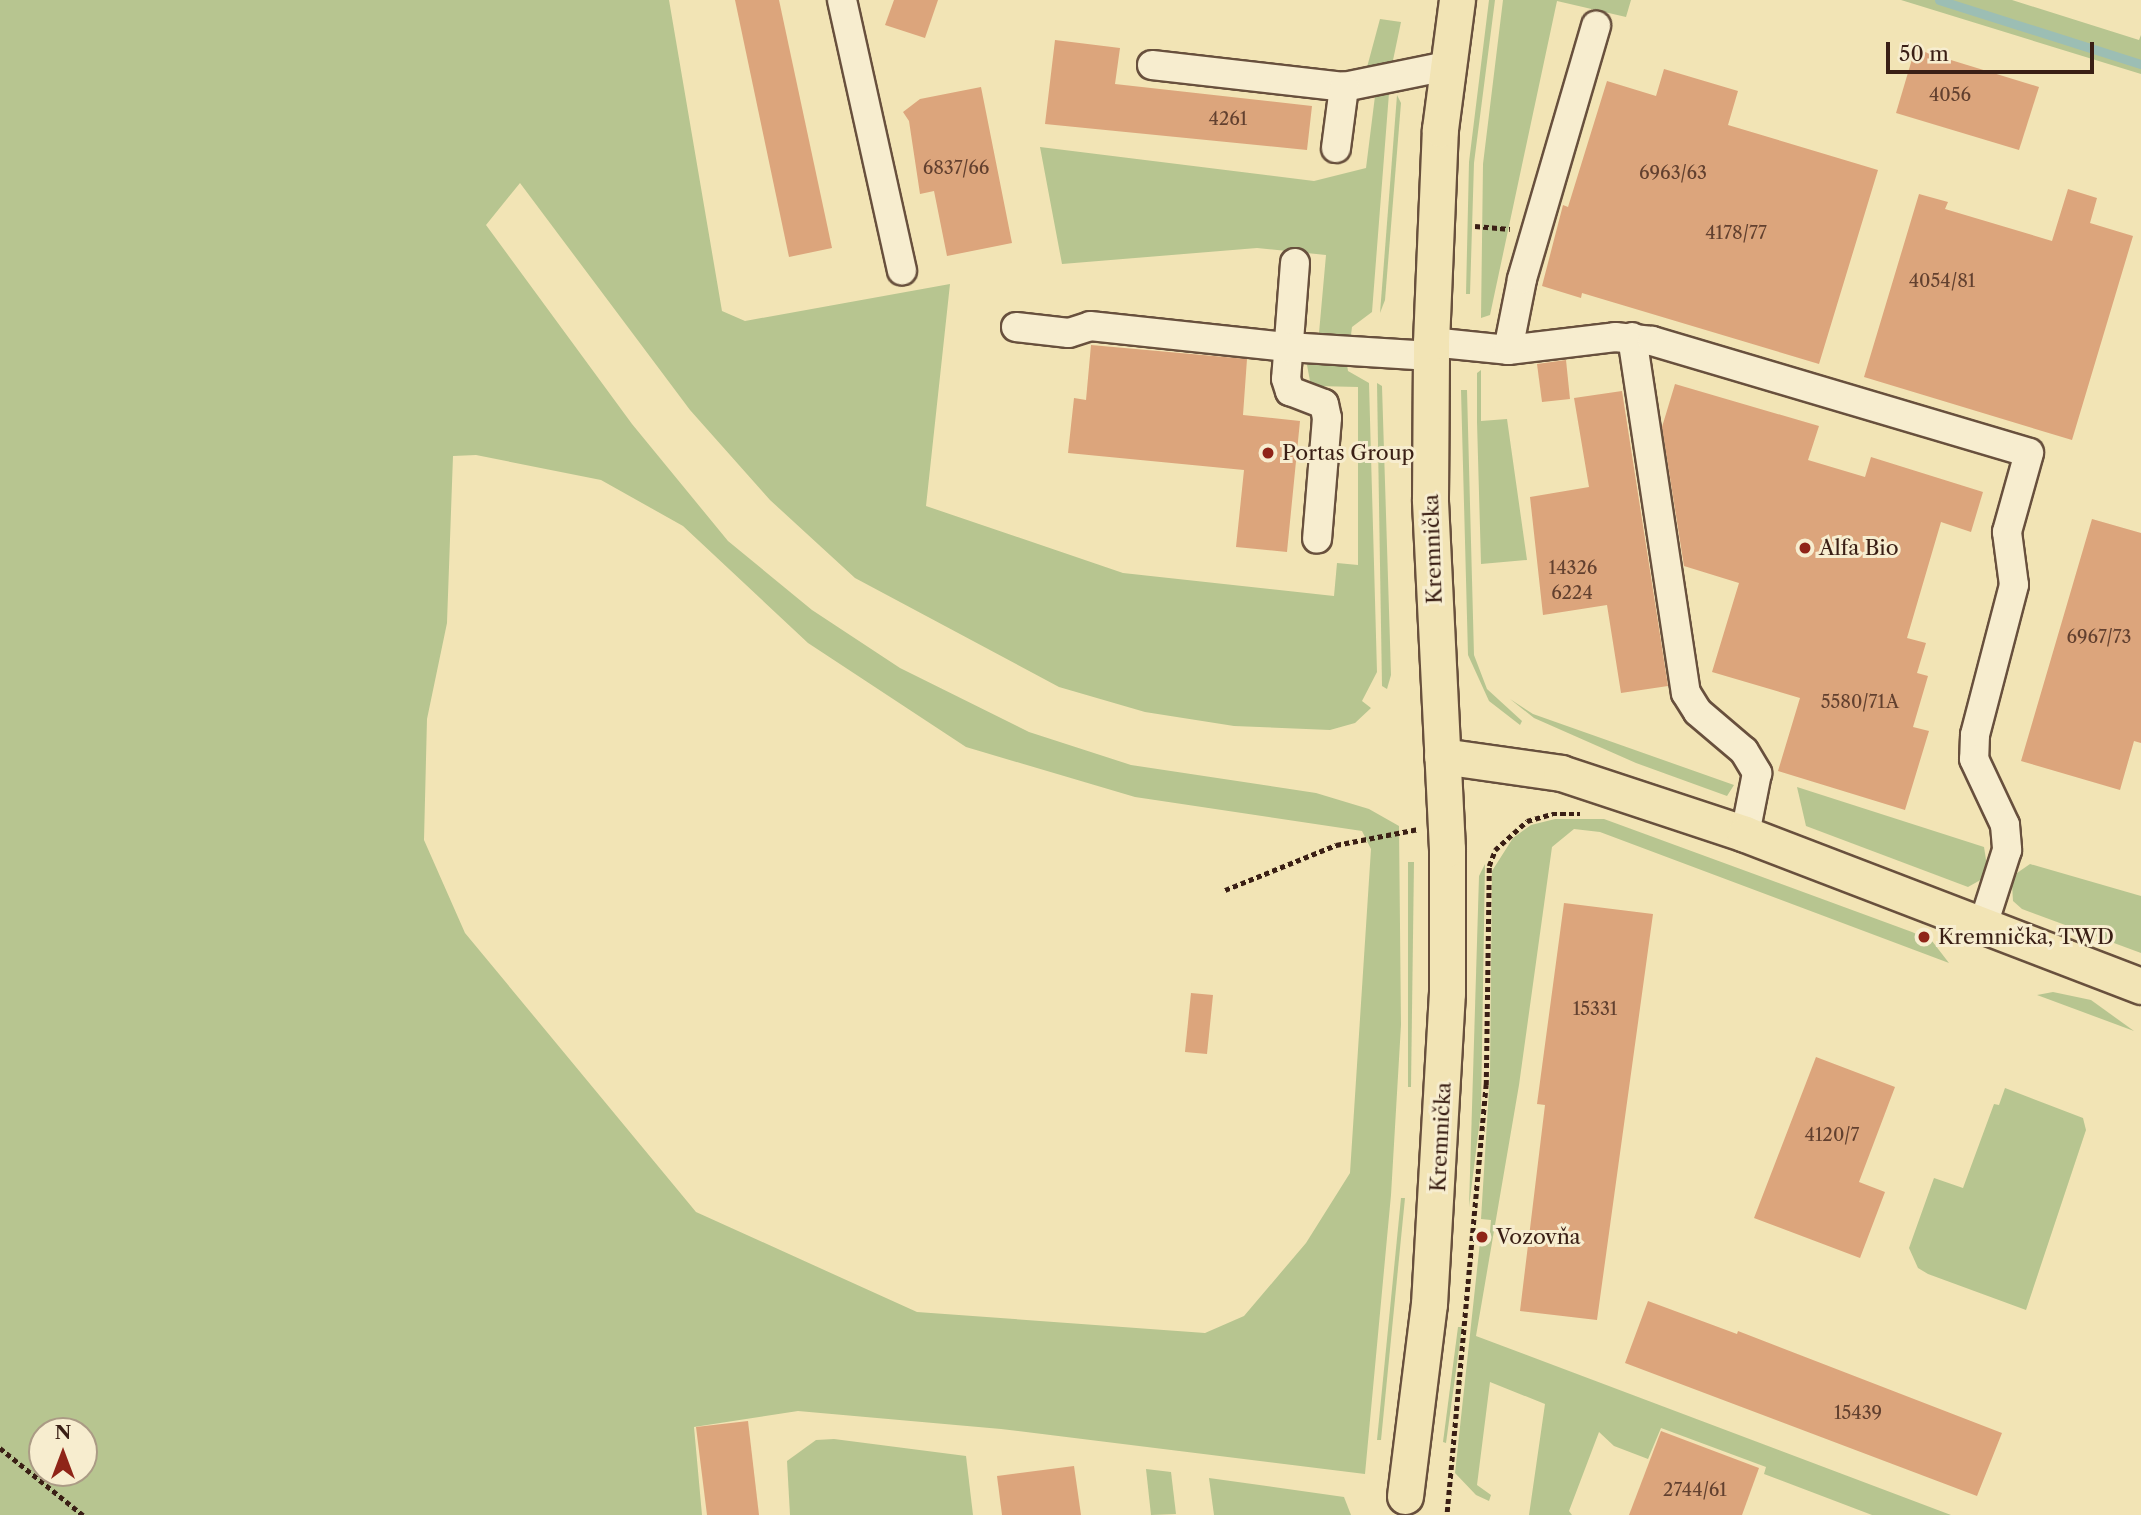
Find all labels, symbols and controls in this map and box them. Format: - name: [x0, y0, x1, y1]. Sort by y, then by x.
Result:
- scale bar: [1889, 28, 2097, 72]
- text: 50 m: [1899, 41, 1949, 66]
- house number: 4056: [1929, 84, 1971, 106]
- house number: 4261: [1209, 108, 1247, 130]
- house number: 6837/66: [923, 157, 989, 179]
- house number: 6963/63: [1639, 162, 1707, 184]
- house number: 4178/77: [1705, 222, 1767, 244]
- house number: 4054/81: [1909, 270, 1975, 292]
- place label: Portas Group: [1282, 440, 1415, 466]
- marker: Portas Group: [1260, 445, 1276, 461]
- street label: Kremnička: [1418, 494, 1448, 604]
- place label: Alfa Bio: [1819, 535, 1899, 561]
- marker: Alfa Bio: [1797, 540, 1813, 556]
- house number: 14326: [1549, 557, 1597, 579]
- house number: 6224: [1551, 582, 1593, 604]
- house number: 6967/73: [2067, 626, 2131, 648]
- house number: 5580/71A: [1821, 691, 1899, 713]
- place label: Kremnička, TWD: [1938, 924, 2115, 950]
- marker: Kremnička, TWD: [1916, 929, 1932, 945]
- house number: 15331: [1573, 998, 1617, 1020]
- street label: Kremnička: [1426, 1082, 1456, 1192]
- house number: 4120/7: [1805, 1124, 1859, 1146]
- place label: Vozovňa: [1496, 1224, 1581, 1250]
- marker: Vozovňa: [1474, 1229, 1490, 1245]
- house number: 15439: [1834, 1402, 1882, 1424]
- north arrow: [28, 1417, 98, 1487]
- text: N: [55, 1421, 71, 1444]
- house number: 2744/61: [1663, 1479, 1727, 1501]

